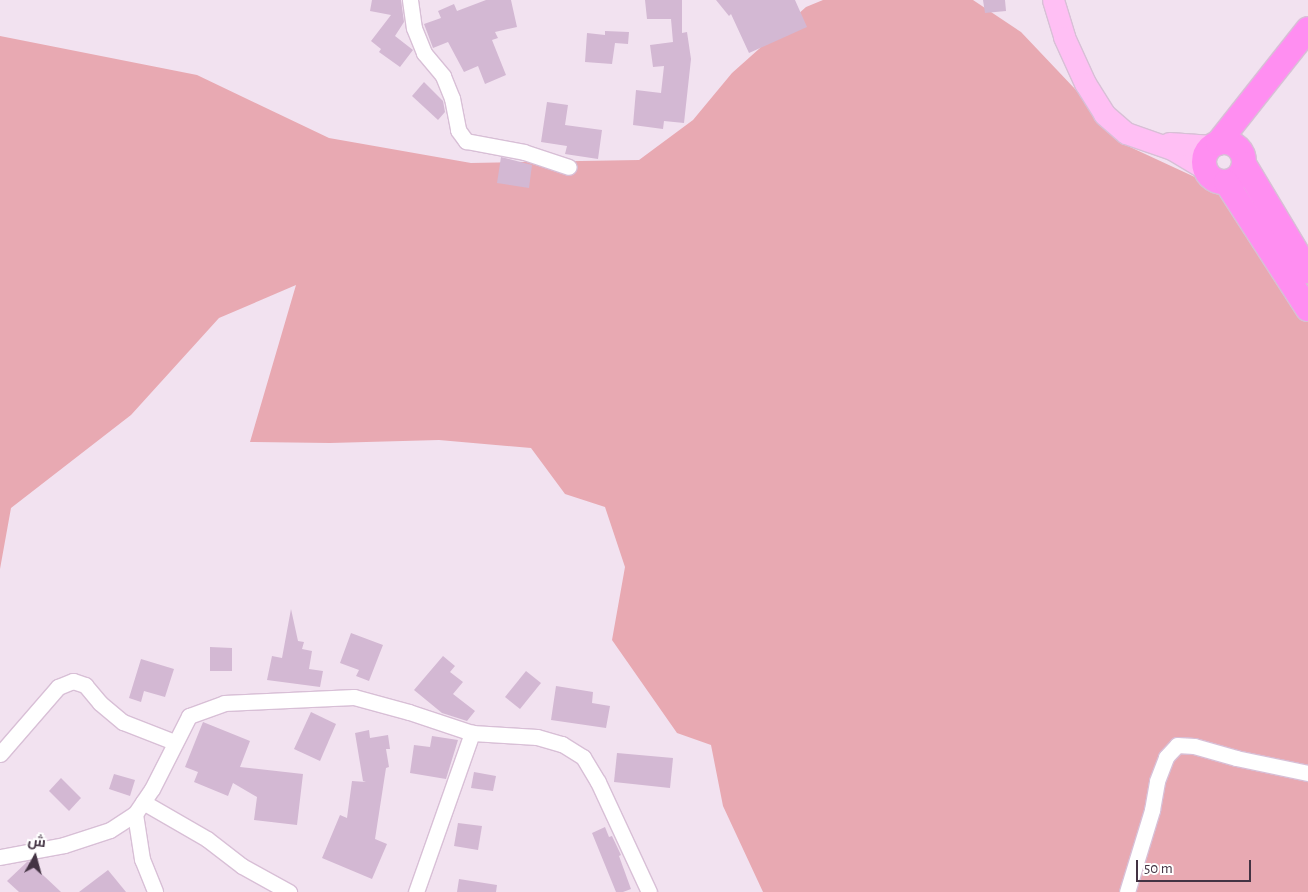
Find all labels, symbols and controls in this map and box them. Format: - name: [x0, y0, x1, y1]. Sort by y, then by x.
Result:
- north arrow: [10, 832, 60, 882]
- text: ش: [27, 834, 47, 850]
- scale bar: [1138, 850, 1253, 882]
- text: 50 m: [1144, 861, 1173, 876]

